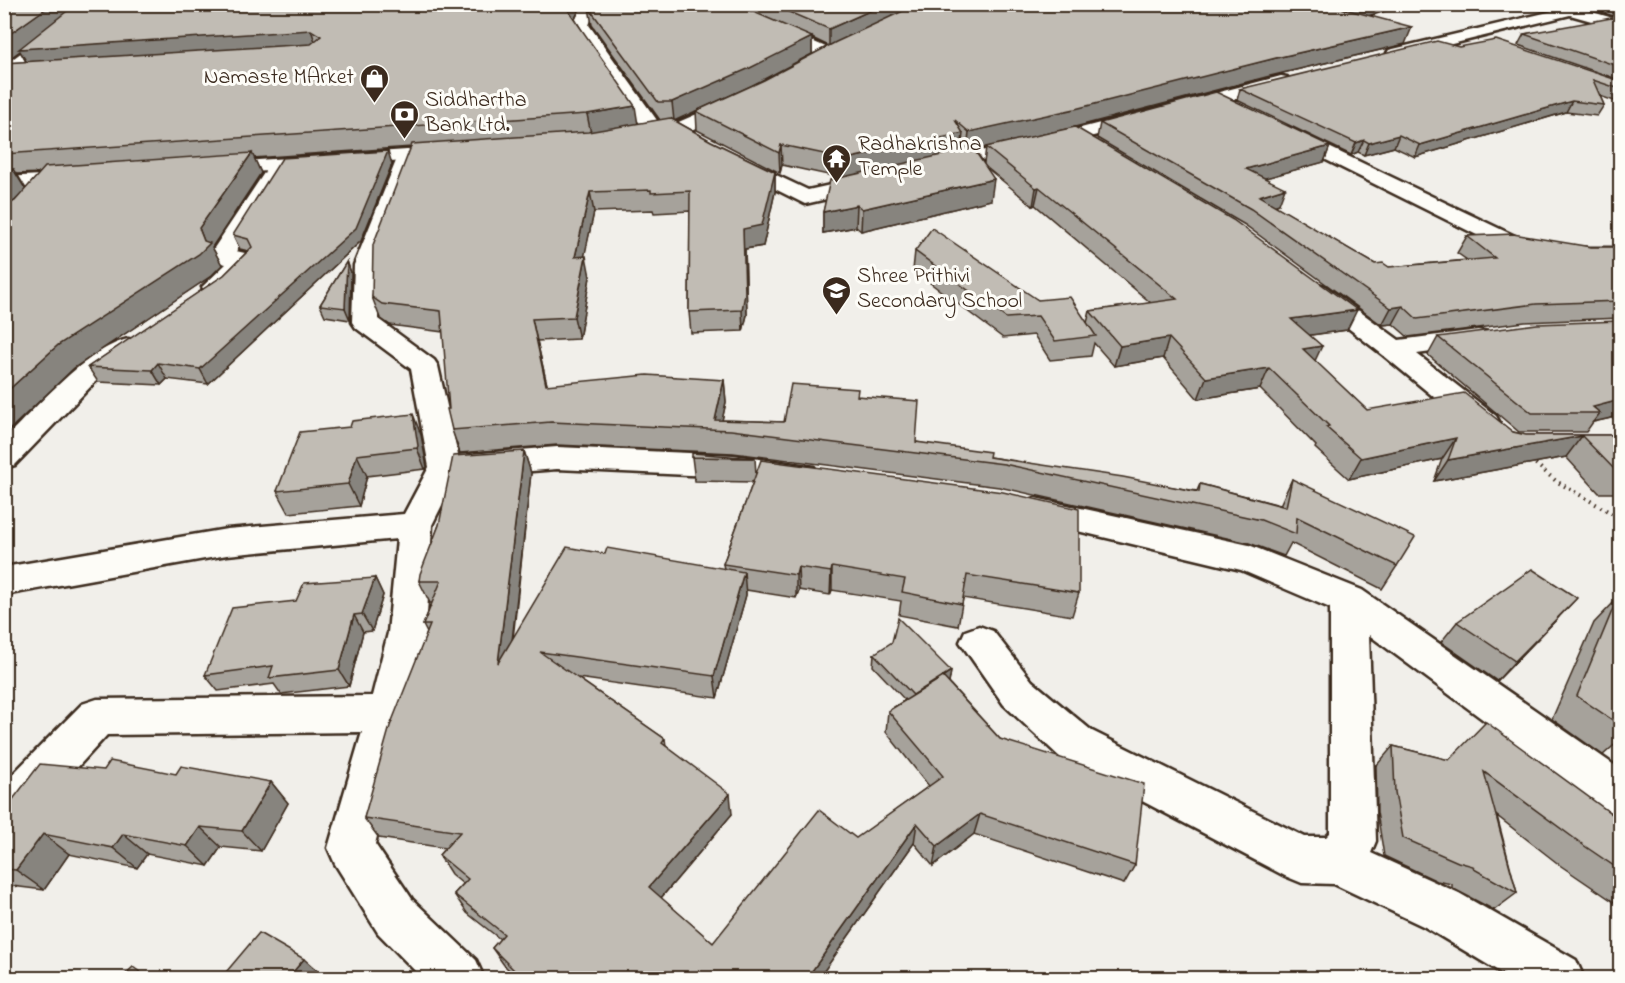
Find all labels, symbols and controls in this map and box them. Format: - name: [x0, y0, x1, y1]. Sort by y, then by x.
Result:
- place label: Namaste MArket: [204, 62, 355, 94]
- shop icon: Namaste MArket: [359, 62, 391, 104]
- place label: Siddhartha Bank Ltd.: [424, 85, 527, 142]
- bank icon: Siddhartha Bank Ltd.: [388, 98, 420, 140]
- place label: Radhakrishna Temple: [858, 129, 982, 186]
- temple icon: Radhakrishna Temple: [821, 142, 853, 184]
- place label: Shree Prithivi Secondary School: [857, 261, 1022, 319]
- school or university icon: Shree Prithivi Secondary School: [820, 274, 852, 316]

